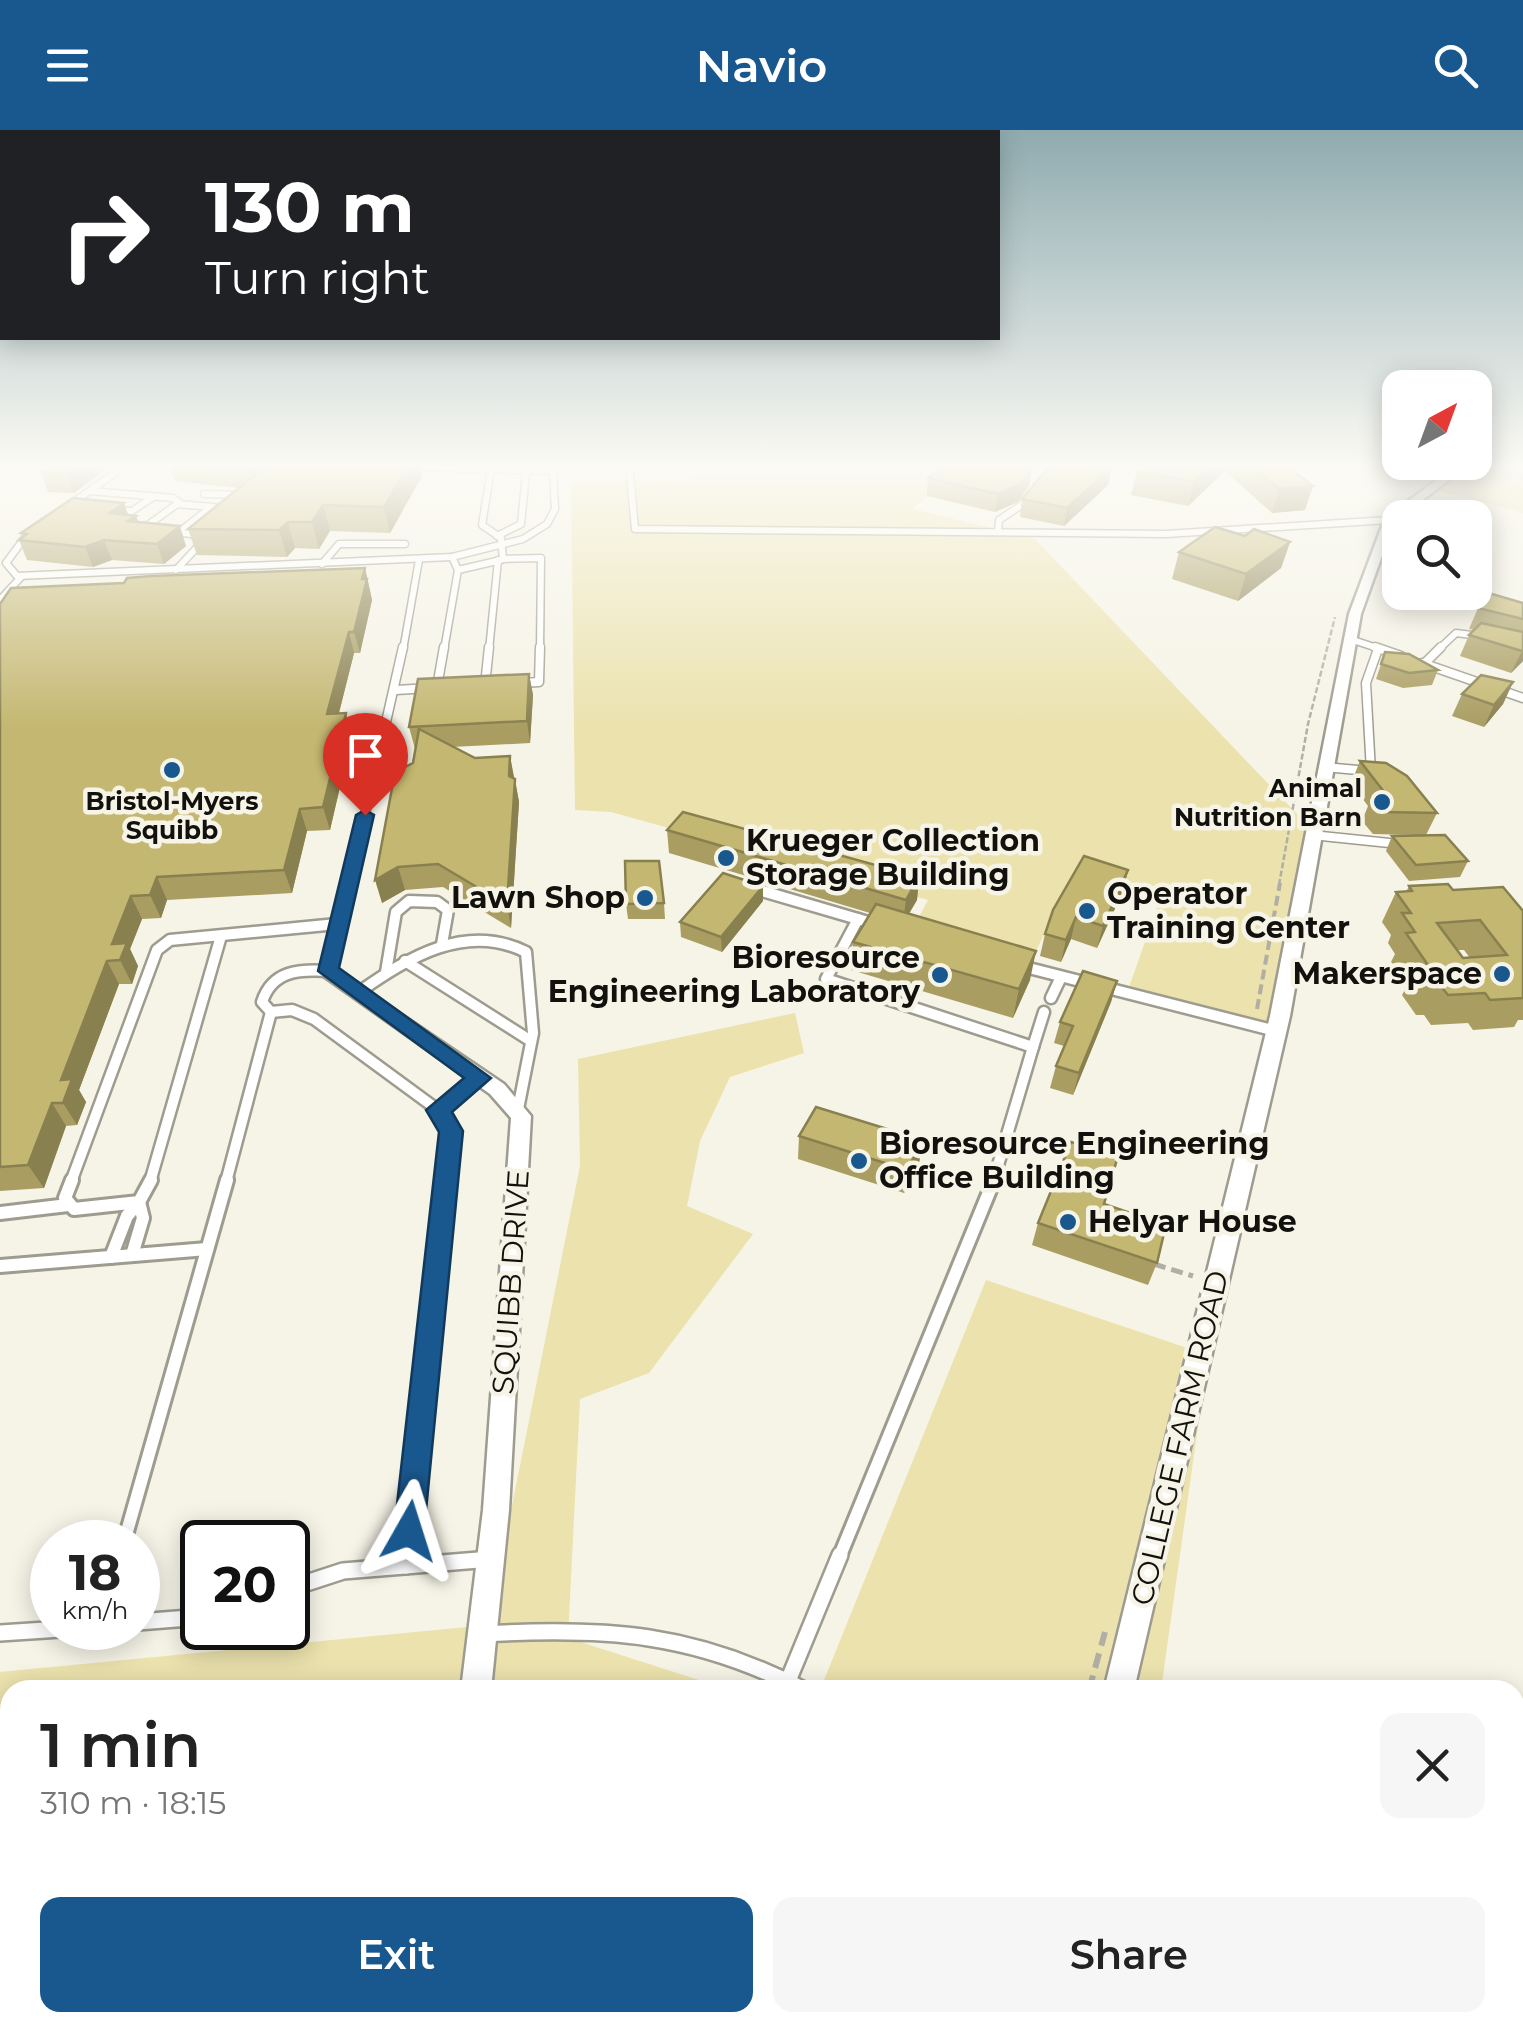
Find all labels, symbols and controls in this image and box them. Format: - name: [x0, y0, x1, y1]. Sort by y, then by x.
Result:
- icon: menu: [40, 38, 95, 93]
- text: Navio: [696, 38, 827, 93]
- icon: search: [1428, 38, 1483, 93]
- text: 130 m: [205, 164, 415, 250]
- icon: right: [40, 170, 170, 300]
- text: Turn right: [205, 250, 430, 305]
- north arrow: [1382, 370, 1492, 480]
- map controls: [1382, 370, 1492, 610]
- button: search: [1382, 500, 1492, 610]
- pin: [323, 713, 408, 816]
- icon: arrive: [338, 728, 393, 783]
- marker: Bristol-Myers Squibb: [161, 759, 183, 781]
- place label: Animal Nutrition Barn: [1174, 773, 1362, 832]
- place label: Bristol-Myers Squibb: [86, 786, 258, 845]
- marker: Animal Nutrition Barn: [1371, 791, 1393, 813]
- place label: Krueger Collection Storage Building: [746, 822, 1040, 893]
- marker: Krueger Collection Storage Building: [715, 847, 737, 869]
- place label: Operator Training Center: [1107, 875, 1350, 946]
- place label: Lawn Shop: [451, 879, 625, 916]
- marker: Lawn Shop: [634, 887, 656, 909]
- marker: Operator Training Center: [1076, 900, 1098, 922]
- place label: Bioresource Engineering Laboratory: [548, 939, 921, 1010]
- place label: Makerspace: [1293, 955, 1482, 992]
- marker: Makerspace: [1491, 963, 1513, 985]
- marker: Bioresource Engineering Laboratory: [929, 964, 951, 986]
- place label: Bioresource Engineering Office Building: [879, 1125, 1269, 1196]
- marker: Bioresource Engineering Office Building: [848, 1150, 870, 1172]
- street label: SQUIBB DRIVE: [484, 1168, 537, 1396]
- place label: Helyar House: [1088, 1203, 1297, 1240]
- marker: Helyar House: [1057, 1211, 1079, 1233]
- street label: COLLEGE FARM ROAD: [1123, 1267, 1236, 1609]
- position arrow: [357, 1479, 461, 1583]
- speed limit sign: 20: [180, 1520, 310, 1650]
- text: 18: [69, 1542, 121, 1603]
- text: km/h: [62, 1595, 128, 1625]
- text: 1 min: [40, 1709, 201, 1782]
- button: close: [1380, 1713, 1485, 1818]
- text: 310 m · 18:15: [40, 1783, 226, 1822]
- button: Exit: [40, 1897, 753, 2012]
- button: Share: [773, 1897, 1485, 2012]

